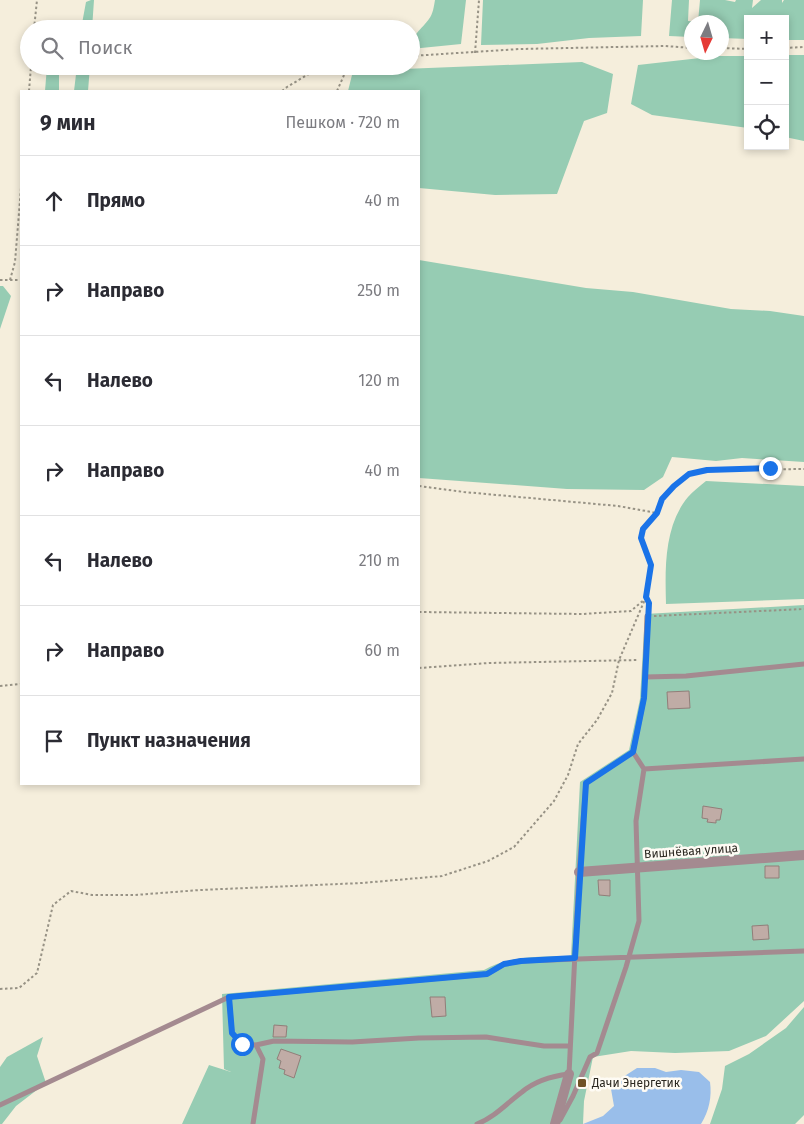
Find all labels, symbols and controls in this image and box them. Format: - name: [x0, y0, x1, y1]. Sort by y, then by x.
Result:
- north arrow: [684, 15, 729, 60]
- map controls: [744, 15, 789, 150]
- button: +: [744, 15, 789, 60]
- search box: [20, 20, 420, 75]
- icon: search: [38, 34, 66, 62]
- text: Поиск: [78, 36, 132, 59]
- button: −: [744, 60, 789, 105]
- button: locate: [744, 105, 789, 150]
- text: 9 мин: [40, 110, 96, 136]
- text: Пешком · 720 m: [286, 113, 400, 132]
- icon: ahead: [40, 187, 68, 215]
- text: Прямо: [87, 189, 145, 212]
- text: 40 m: [365, 191, 400, 210]
- icon: right: [40, 277, 68, 305]
- text: Направо: [87, 279, 164, 302]
- text: 250 m: [357, 281, 400, 300]
- icon: left: [40, 367, 68, 395]
- text: Налево: [87, 369, 153, 392]
- text: 120 m: [358, 371, 400, 390]
- icon: right: [40, 457, 68, 485]
- route end: [759, 457, 782, 480]
- text: Направо: [87, 459, 164, 482]
- text: 40 m: [365, 461, 400, 480]
- icon: left: [40, 547, 68, 575]
- text: Налево: [87, 549, 153, 572]
- text: 210 m: [359, 551, 400, 570]
- icon: right: [40, 637, 68, 665]
- text: Направо: [87, 639, 164, 662]
- text: 60 m: [365, 641, 400, 660]
- icon: arrive: [40, 727, 68, 755]
- text: Пункт назначения: [87, 729, 251, 752]
- street label: Вишнёвая улица: [644, 841, 738, 861]
- route start: [231, 1033, 254, 1056]
- place label: Дачи Энергетик: [591, 1076, 681, 1090]
- marker: Дачи Энергетик: [576, 1077, 588, 1089]

